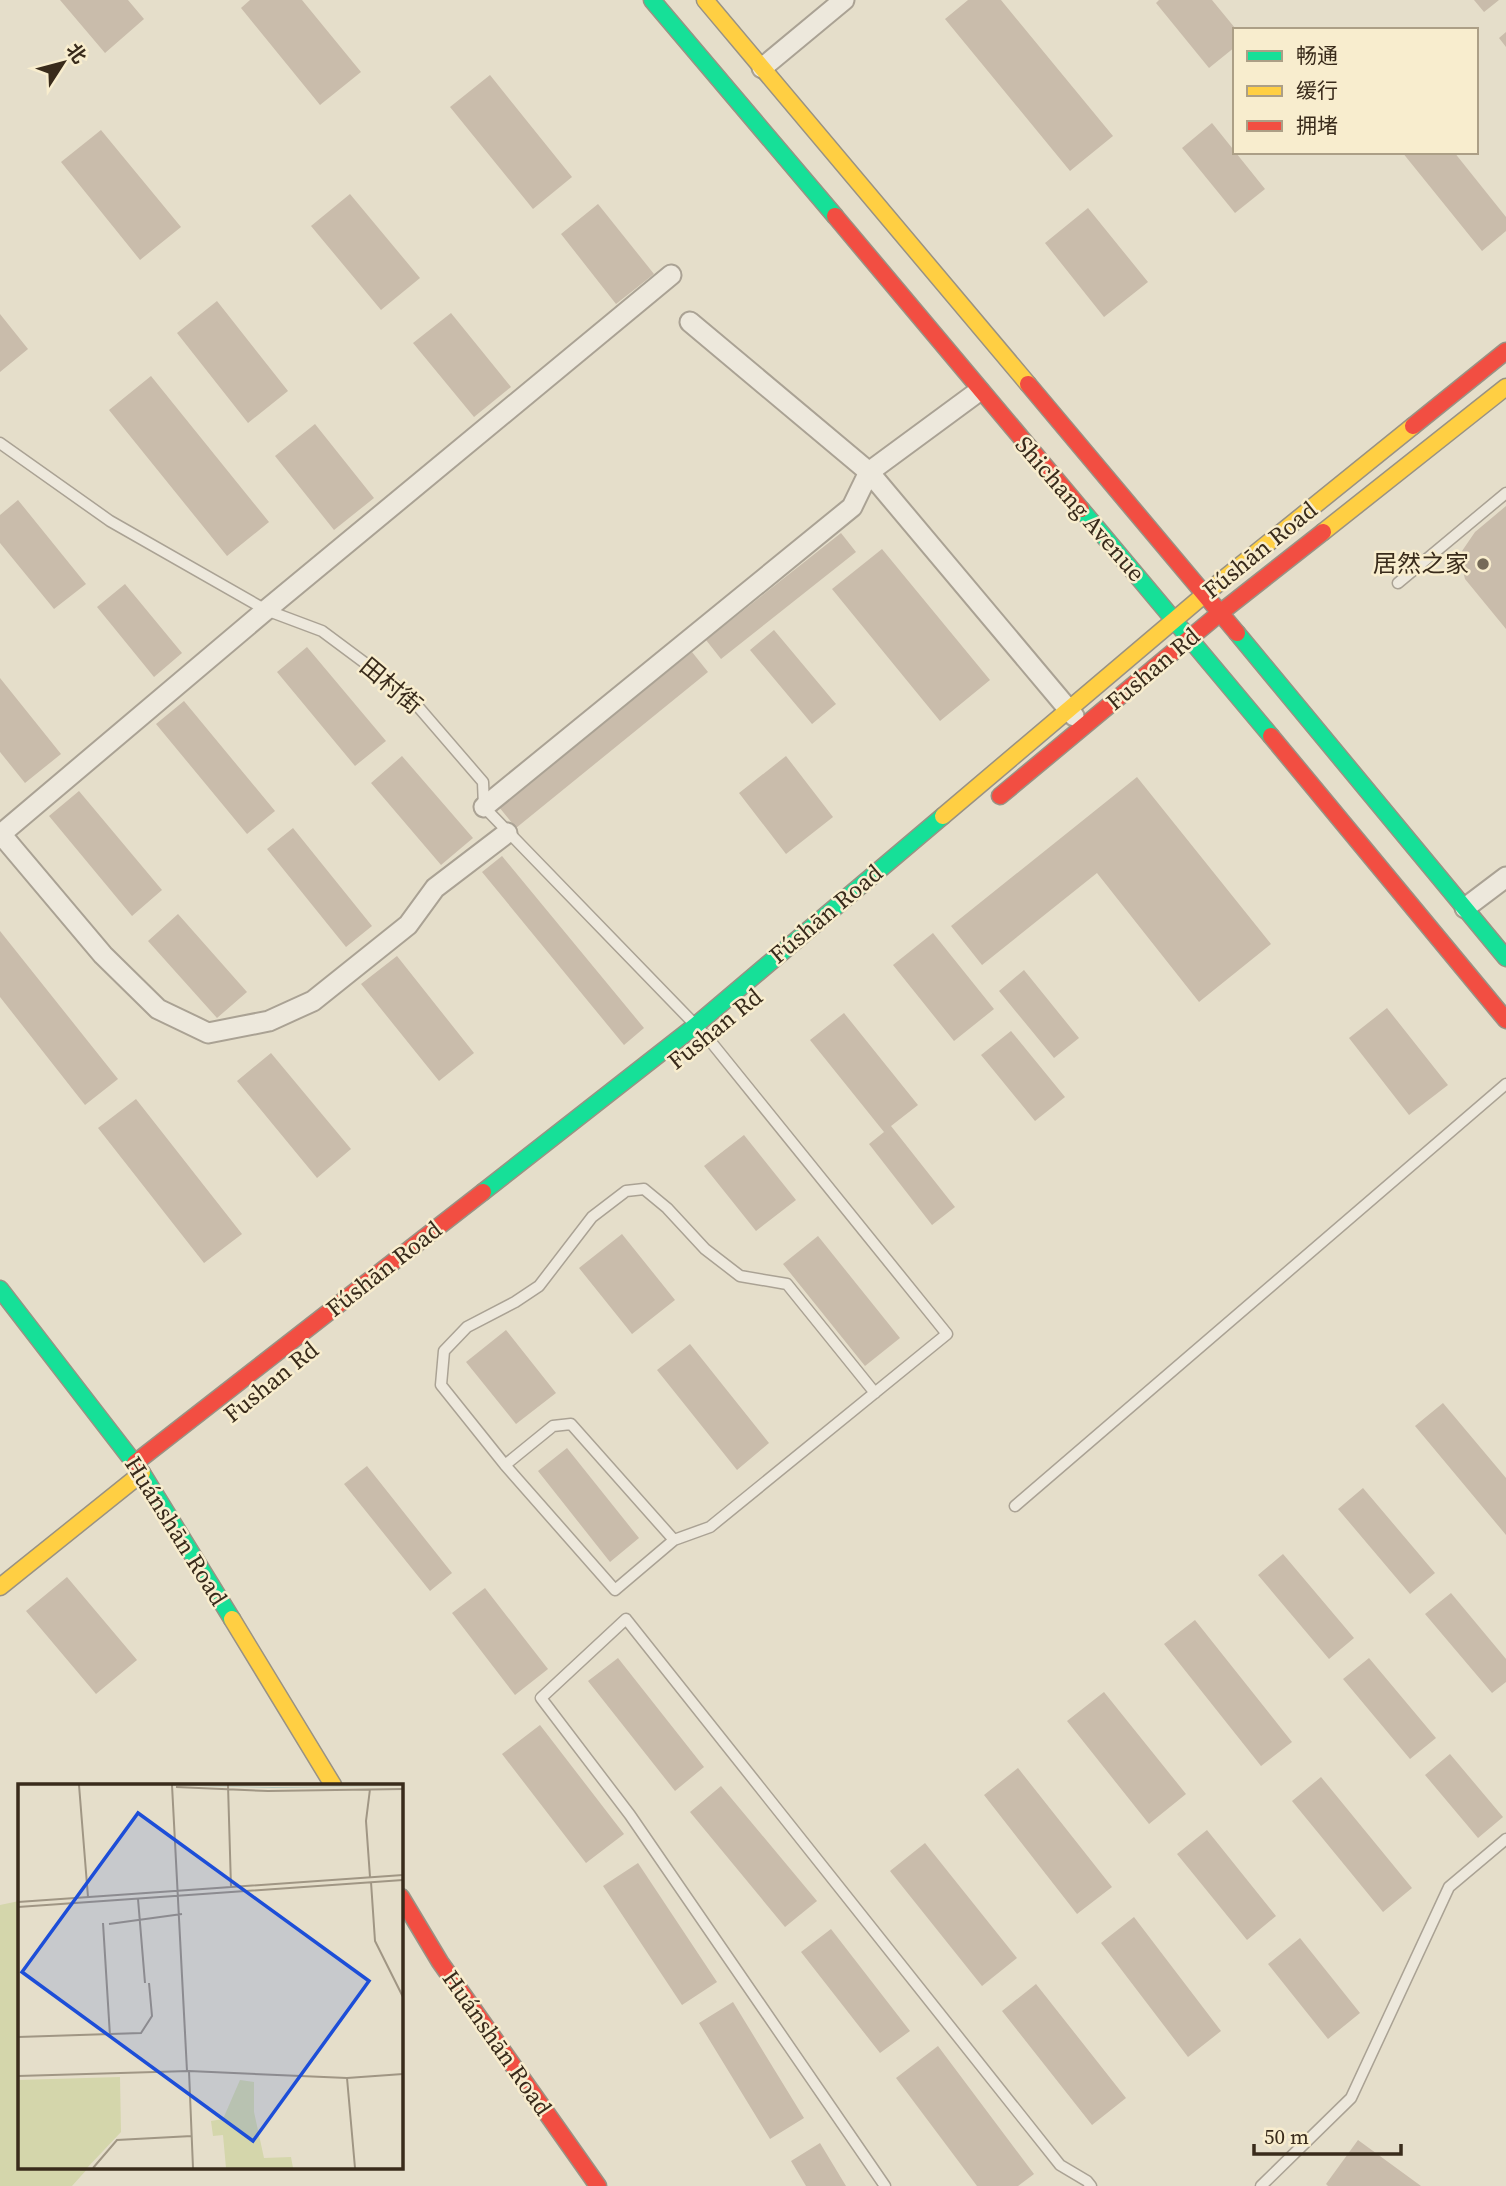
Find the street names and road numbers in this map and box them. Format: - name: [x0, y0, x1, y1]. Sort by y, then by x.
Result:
- street label: Shichang Avenue: [1008, 429, 1153, 589]
- street label: Fúshān Road: [1195, 493, 1324, 606]
- street label: Fushan Rd: [1099, 619, 1207, 718]
- street label: 田村街: [353, 650, 430, 721]
- street label: Fúshān Road: [762, 856, 890, 971]
- street label: Fushan Rd: [660, 980, 769, 1077]
- street label: Fúshān Road: [319, 1213, 449, 1324]
- street label: Fushan Rd: [216, 1333, 325, 1430]
- street label: Huánshān Road: [117, 1450, 236, 1612]
- street label: Huánshān Road: [435, 1964, 560, 2122]

